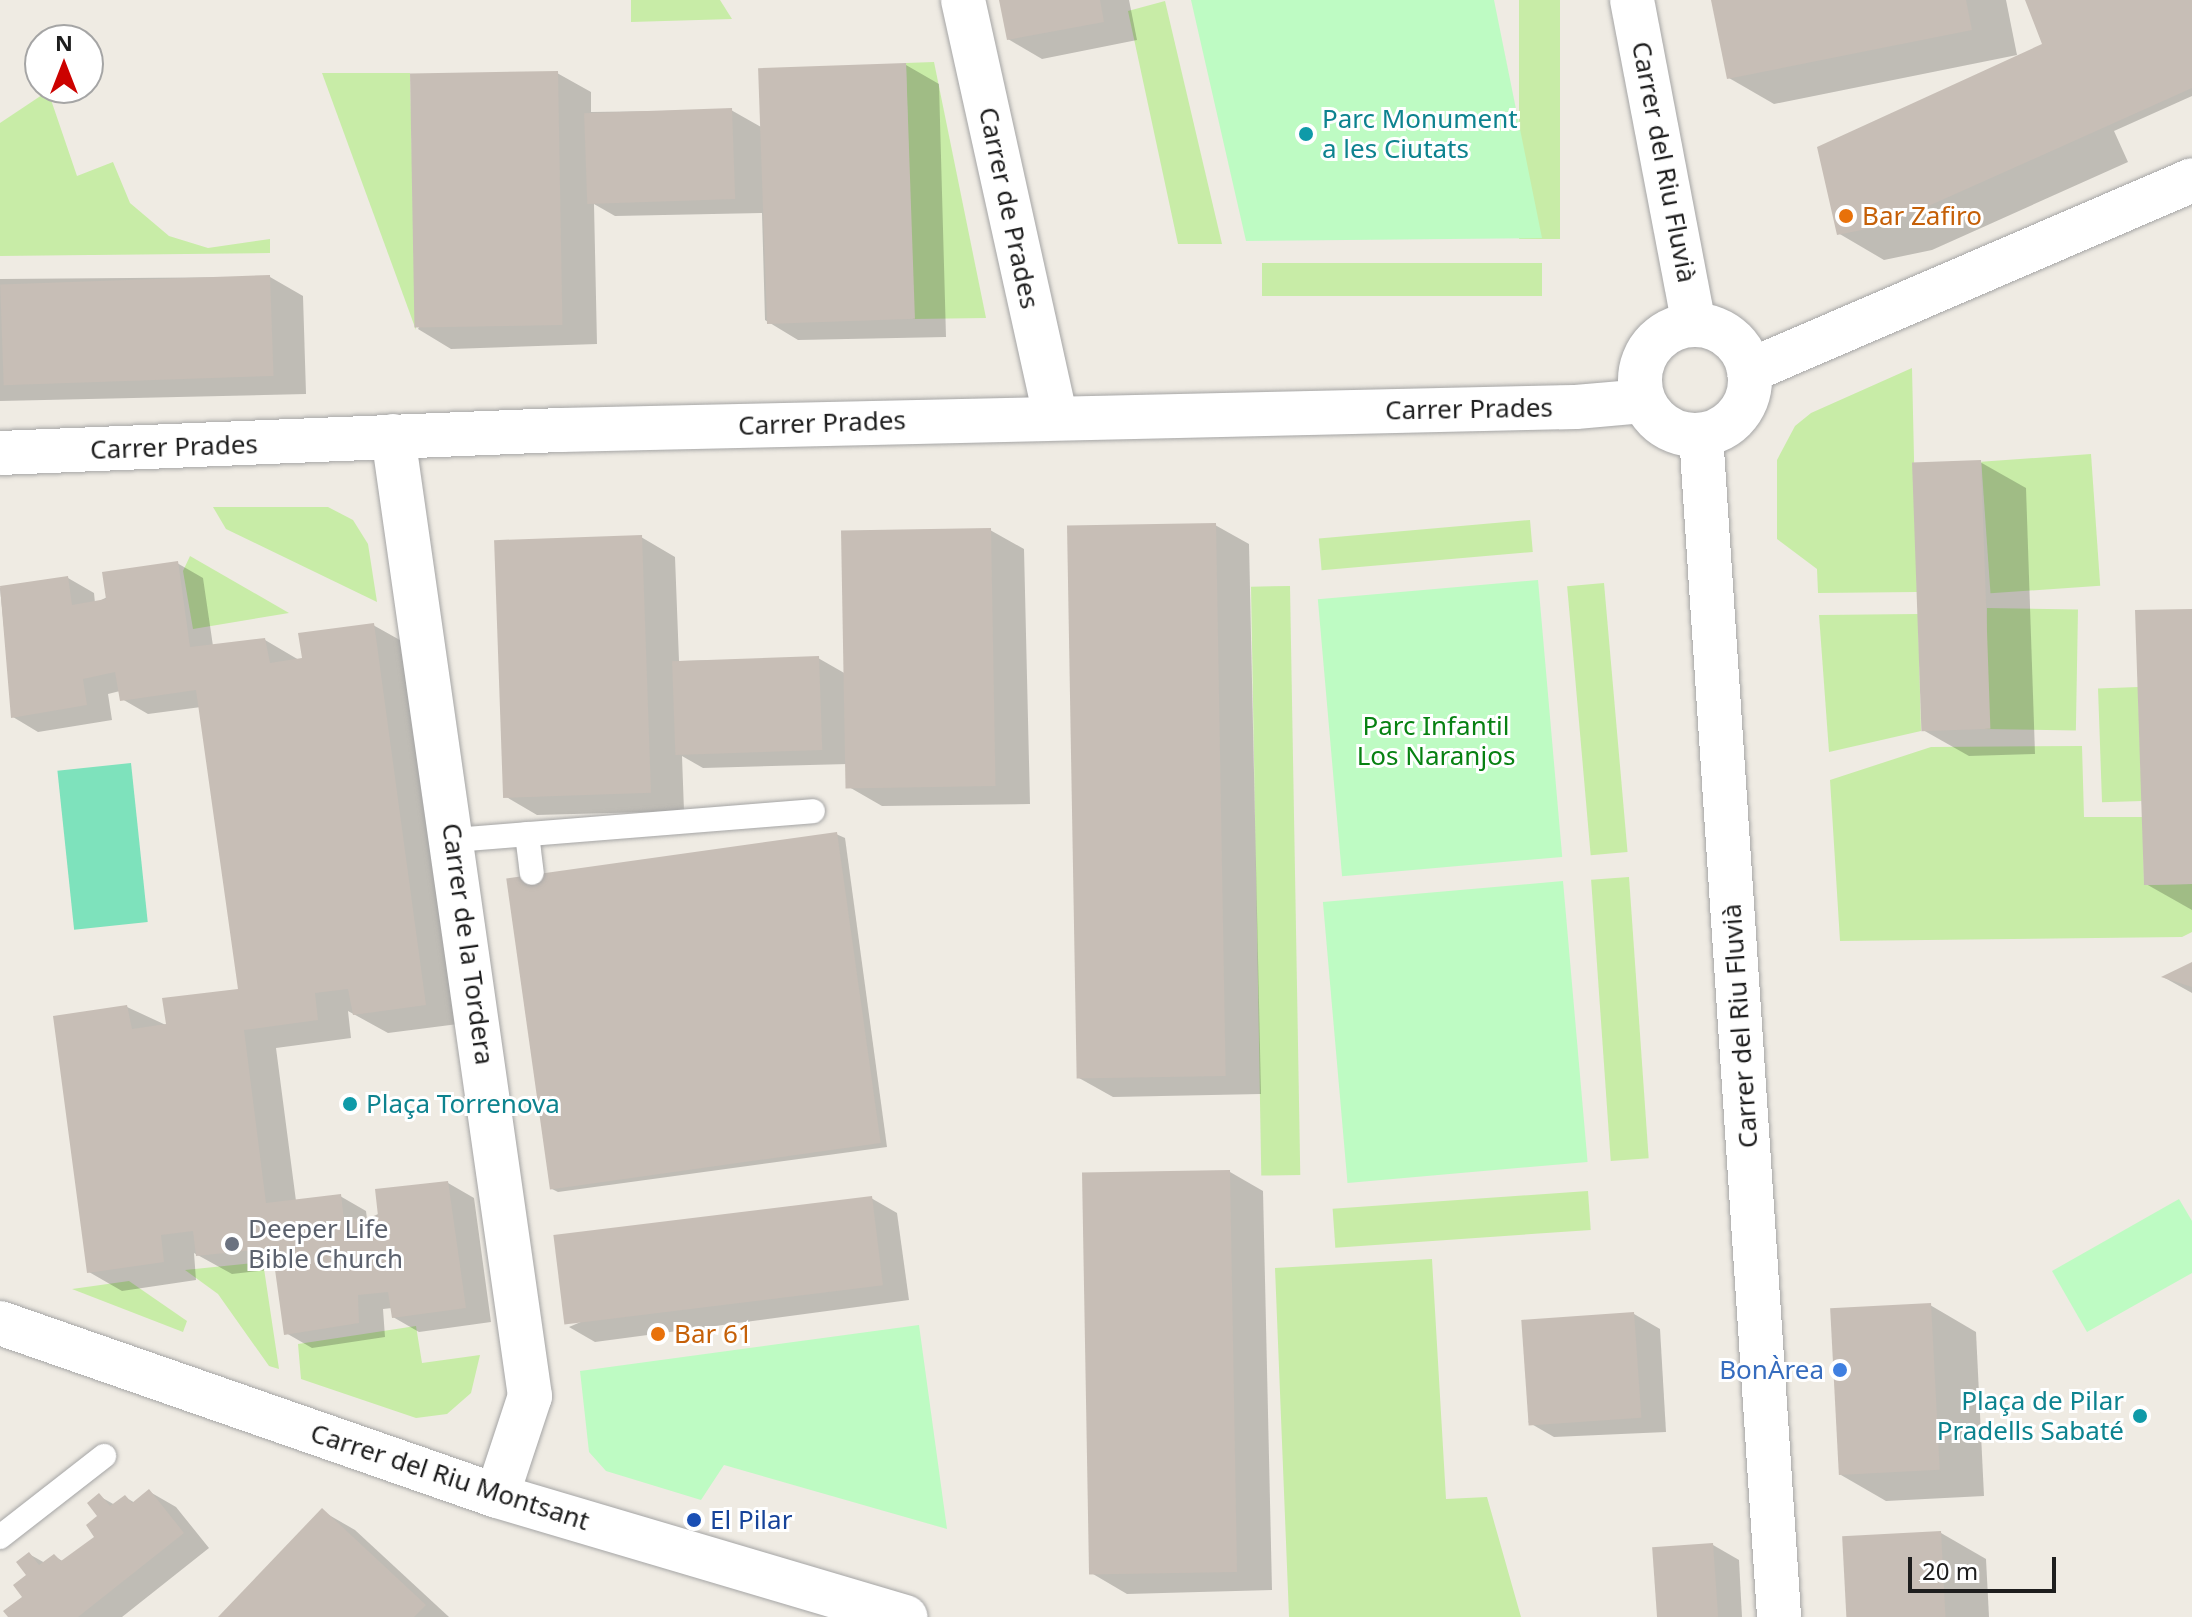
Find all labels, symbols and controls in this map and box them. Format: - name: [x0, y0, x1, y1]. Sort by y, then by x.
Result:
- north arrow: [24, 24, 104, 104]
- text: N: [55, 27, 73, 57]
- street label: Carrer del Riu Fluvià: [1625, 39, 1703, 285]
- place label: Parc Monument a les Ciutats: [1322, 103, 1518, 164]
- street label: Carrer de Prades: [972, 104, 1046, 312]
- marker: Parc Monument a les Ciutats: [1297, 125, 1315, 143]
- place label: Bar Zafiro: [1862, 200, 1982, 232]
- marker: Bar Zafiro: [1837, 207, 1855, 225]
- street label: Carrer Prades: [1385, 392, 1553, 426]
- street label: Carrer Prades: [738, 404, 906, 442]
- street label: Carrer Prades: [90, 428, 258, 466]
- park label: Parc Infantil Los Naranjos: [1357, 710, 1515, 772]
- street label: Carrer de la Tordera: [436, 821, 500, 1067]
- street label: Carrer del Riu Fluvià: [1716, 903, 1764, 1149]
- place label: Plaça Torrenova: [366, 1088, 560, 1120]
- marker: Plaça Torrenova: [341, 1095, 359, 1113]
- place label: Deeper Life Bible Church: [248, 1213, 403, 1274]
- marker: Deeper Life Bible Church: [223, 1235, 241, 1253]
- place label: Bar 61: [674, 1318, 753, 1350]
- marker: Bar 61: [649, 1325, 667, 1343]
- place label: BonÀrea: [1719, 1354, 1824, 1386]
- marker: BonÀrea: [1831, 1361, 1849, 1379]
- place label: Plaça de Pilar Pradells Sabaté: [1937, 1385, 2124, 1446]
- marker: Plaça de Pilar Pradells Sabaté: [2131, 1407, 2149, 1425]
- street label: Carrer del Riu Montsant: [307, 1417, 593, 1537]
- place label: El Pilar: [710, 1504, 792, 1536]
- marker: El Pilar: [685, 1511, 703, 1529]
- scale bar: [1912, 1541, 2060, 1591]
- text: 20 m: [1922, 1554, 1978, 1587]

